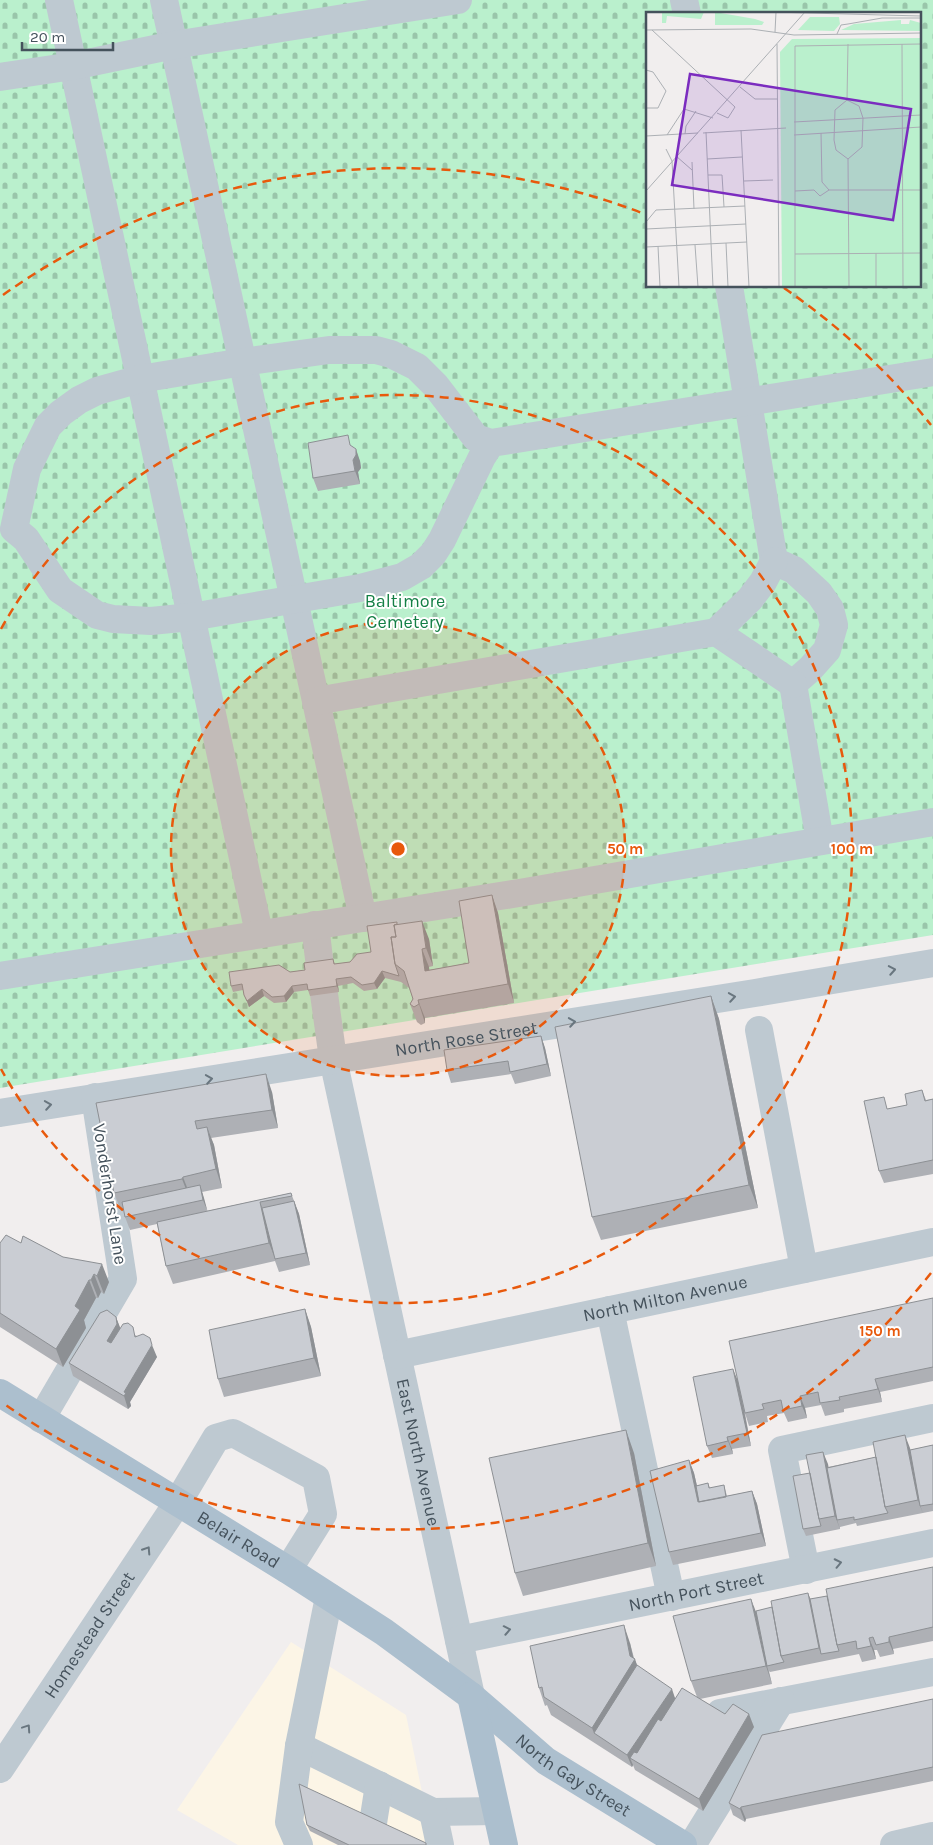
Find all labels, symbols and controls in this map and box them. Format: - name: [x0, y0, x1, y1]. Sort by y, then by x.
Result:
- inset map: [646, 12, 920, 288]
- scale bar: [22, 20, 114, 52]
- text: 20 m: [30, 28, 65, 46]
- park label: Baltimore Cemetery: [365, 590, 445, 633]
- centre of rings: [389, 840, 407, 858]
- text: 50 m: [607, 840, 643, 858]
- text: 100 m: [831, 840, 873, 858]
- one-way arrow: [888, 965, 897, 975]
- one-way arrow: [728, 992, 736, 1002]
- street label: North Rose Street: [393, 1017, 539, 1061]
- one-way arrow: [567, 1017, 576, 1027]
- one-way arrow: [204, 1075, 213, 1085]
- one-way arrow: [44, 1101, 52, 1111]
- street label: Vonderhorst Lane: [88, 1122, 132, 1266]
- street label: North Milton Avenue: [581, 1270, 749, 1327]
- text: 150 m: [859, 1322, 901, 1340]
- street label: East North Avenue: [392, 1376, 445, 1528]
- street label: Belair Road: [193, 1506, 284, 1573]
- one-way arrow: [141, 1546, 150, 1555]
- one-way arrow: [834, 1559, 842, 1569]
- street label: Homestead Street: [39, 1567, 140, 1703]
- street label: North Port Street: [627, 1567, 766, 1616]
- one-way arrow: [503, 1626, 512, 1636]
- one-way arrow: [21, 1725, 30, 1734]
- street label: North Gay Street: [511, 1729, 635, 1821]

